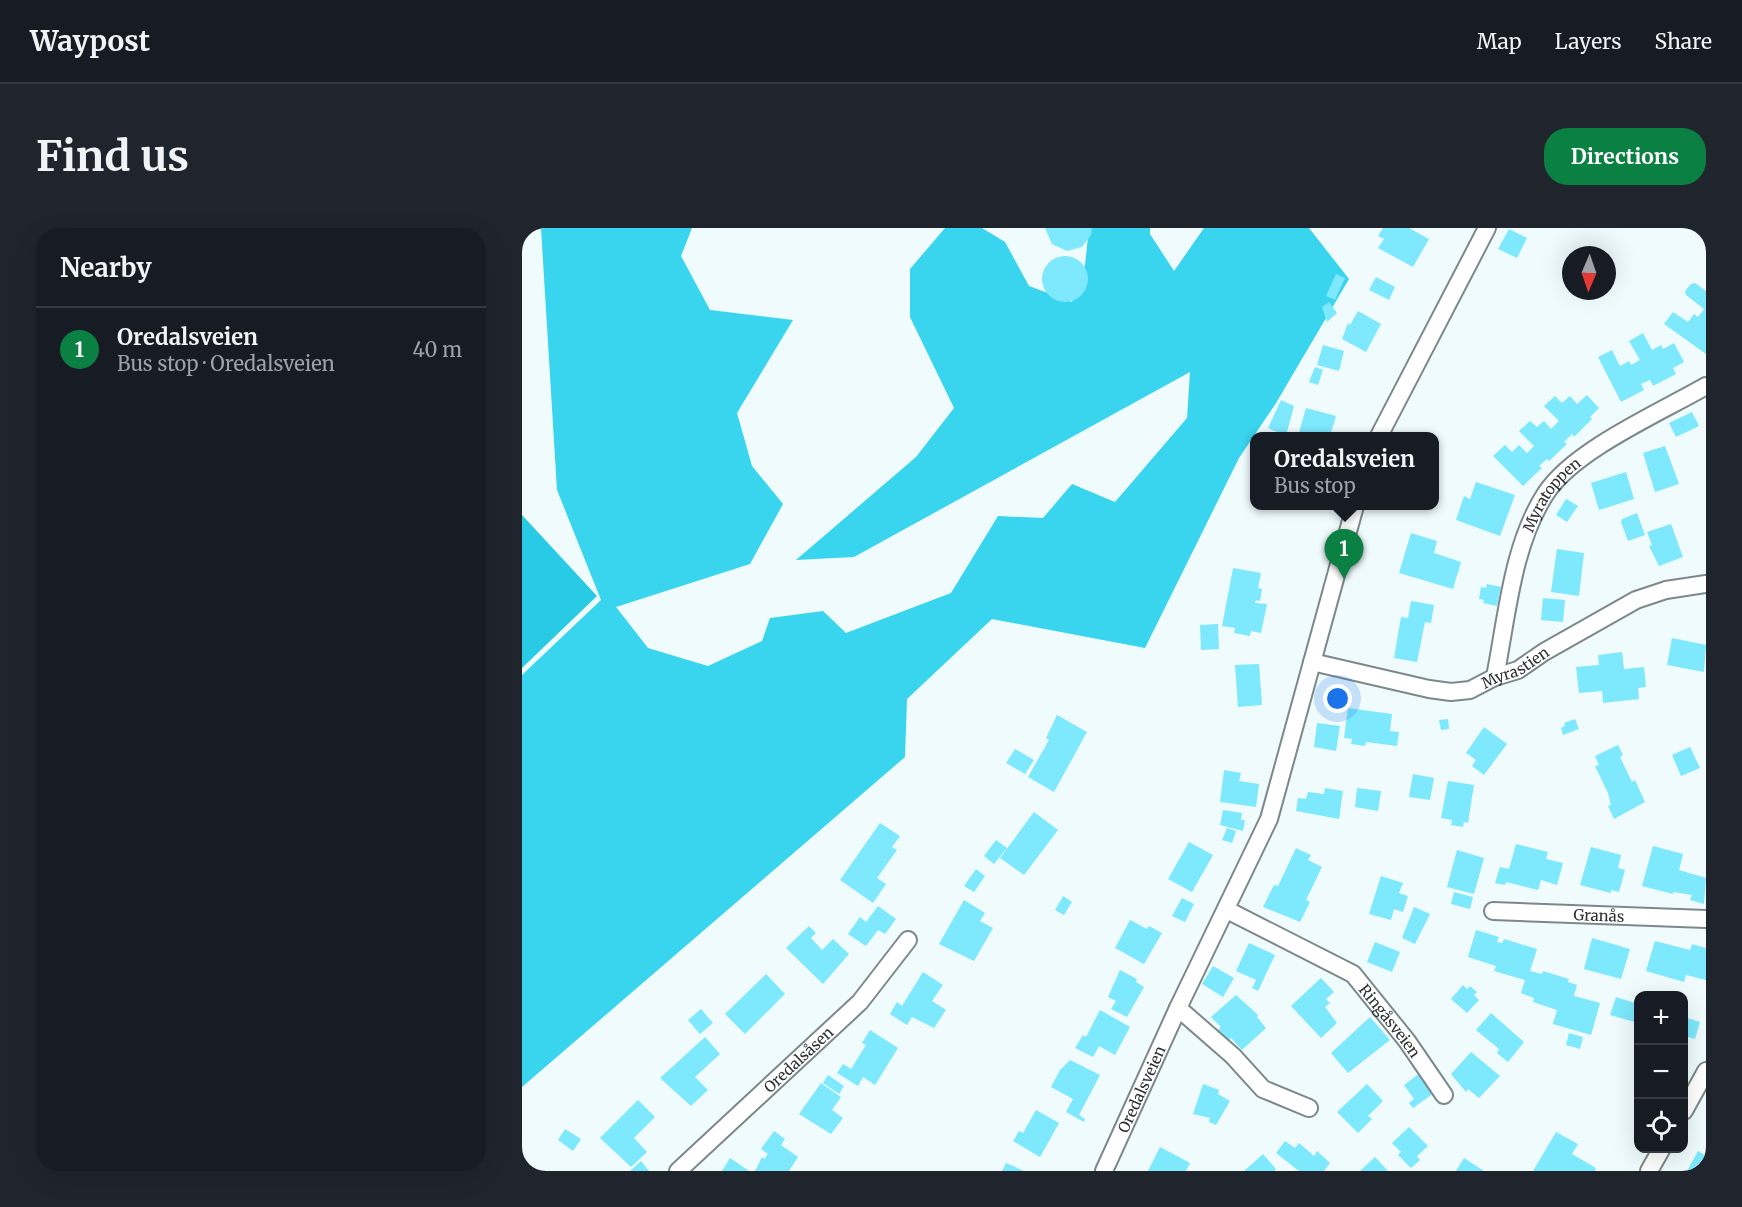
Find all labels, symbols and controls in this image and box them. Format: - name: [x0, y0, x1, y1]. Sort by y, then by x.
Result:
- text: Waypost: [30, 23, 150, 59]
- text: Map: [1477, 28, 1522, 55]
- text: Layers: [1555, 28, 1622, 55]
- text: Share: [1655, 28, 1712, 55]
- button: Directions: [1544, 128, 1706, 185]
- text: Find us: [36, 130, 189, 182]
- north arrow: [1562, 246, 1616, 300]
- text: Nearby: [60, 251, 152, 284]
- text: Oredalsveien: [117, 323, 258, 351]
- text: 1: [75, 337, 84, 362]
- text: 40 m: [412, 337, 462, 362]
- text: Bus stop · Oredalsveien: [117, 351, 335, 376]
- popup: [1250, 432, 1439, 510]
- text: Oredalsveien: [1274, 445, 1415, 473]
- street label: Myratoppen: [1518, 453, 1584, 535]
- text: Bus stop: [1274, 473, 1356, 498]
- pin: 1: [1324, 530, 1364, 579]
- street label: Myrastien: [1478, 642, 1552, 692]
- your location: [1323, 684, 1352, 713]
- street label: Granås: [1573, 905, 1625, 925]
- street label: Ringåsveien: [1355, 980, 1425, 1061]
- map controls: [1634, 991, 1688, 1153]
- button: +: [1634, 991, 1688, 1045]
- street label: Oredalsåsen: [759, 1022, 837, 1096]
- street label: Oredalsveien: [1113, 1043, 1169, 1136]
- button: −: [1634, 1045, 1688, 1099]
- button: locate: [1634, 1099, 1688, 1153]

